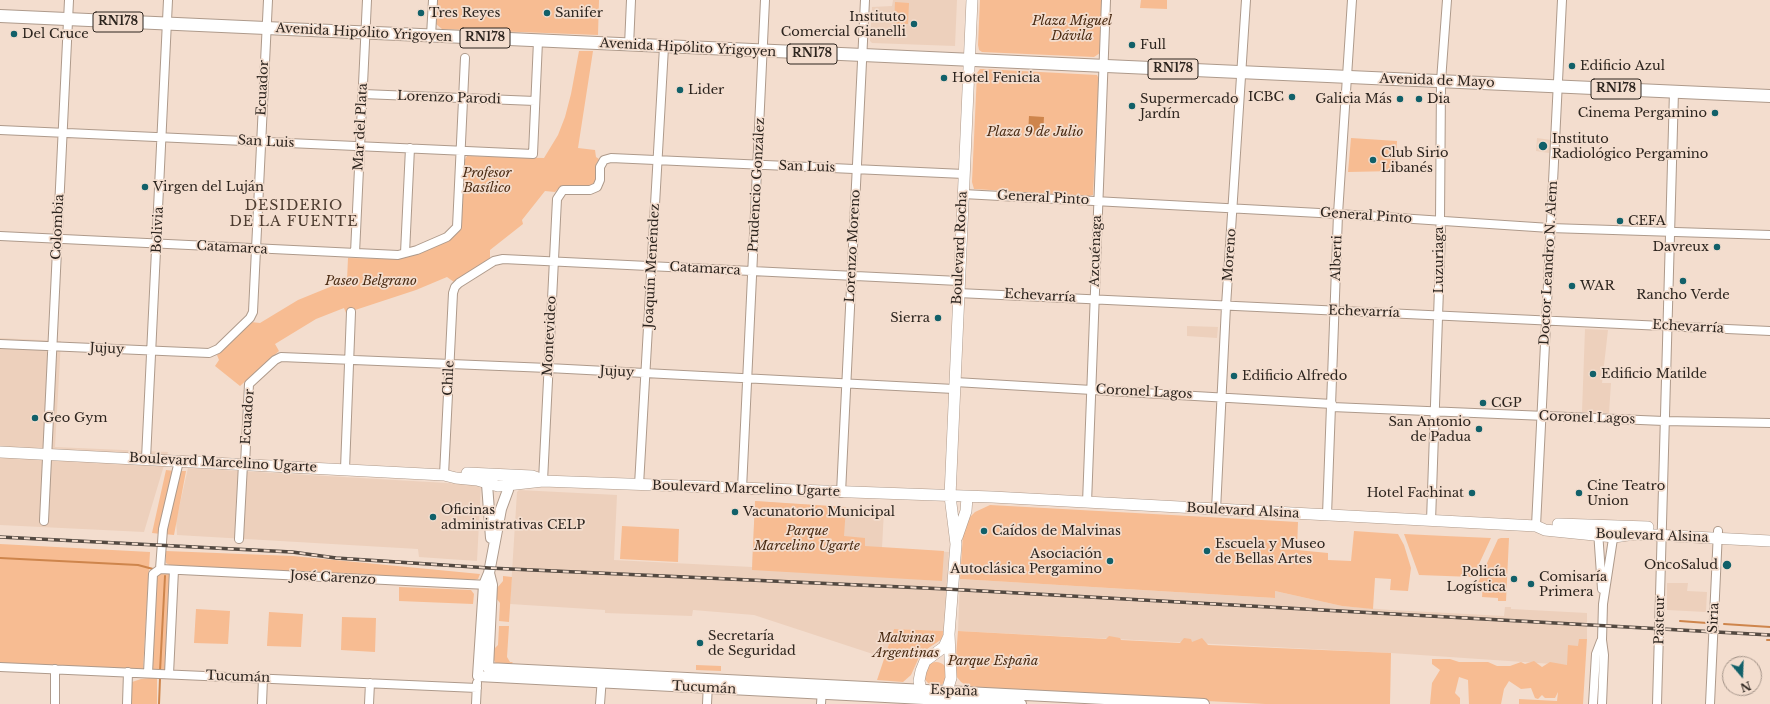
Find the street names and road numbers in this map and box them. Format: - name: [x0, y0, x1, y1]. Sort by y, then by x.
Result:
- road number: RN178: [93, 12, 143, 32]
- street label: Avenida Hipólito Yrigoyen: [275, 21, 453, 45]
- road number: RN178: [460, 28, 510, 48]
- street label: Avenida Hipólito Yrigoyen: [599, 36, 777, 60]
- road number: RN178: [787, 44, 837, 64]
- road number: RN178: [1148, 59, 1198, 79]
- street label: Ecuador: [254, 60, 272, 116]
- street label: Avenida de Mayo: [1379, 71, 1495, 91]
- road number: RN178: [1591, 79, 1641, 99]
- street label: Mar del Plata: [351, 83, 371, 171]
- street label: Lorenzo Parodi: [397, 88, 501, 108]
- street label: Prudencio González: [746, 117, 768, 253]
- street label: San Luis: [237, 133, 295, 151]
- street label: San Luis: [778, 158, 836, 176]
- street label: Doctor Leandro N. Alem: [1537, 180, 1561, 346]
- street label: General Pinto: [997, 188, 1089, 208]
- street label: Lorenzo Moreno: [842, 189, 864, 303]
- street label: Boulevard Rocha: [949, 191, 971, 305]
- street label: Colombia: [48, 194, 68, 260]
- street label: Joaquín Menéndez: [641, 203, 663, 329]
- street label: General Pinto: [1319, 205, 1413, 227]
- street label: Bolivia: [149, 206, 167, 254]
- street label: Azcuénaga: [1087, 215, 1105, 287]
- street label: Luzuriaga: [1431, 227, 1447, 293]
- street label: Moreno: [1220, 228, 1240, 282]
- street label: Alberti: [1328, 235, 1346, 281]
- street label: Catamarca: [196, 238, 268, 258]
- street label: Catamarca: [669, 259, 741, 279]
- street label: Echevarría: [1004, 286, 1076, 306]
- street label: Montevideo: [540, 295, 560, 377]
- street label: Echevarría: [1328, 303, 1400, 321]
- street label: Echevarría: [1652, 317, 1724, 337]
- street label: Jujuy: [89, 340, 125, 358]
- street label: Chile: [440, 360, 458, 396]
- street label: Jujuy: [599, 363, 635, 381]
- street label: Coronel Lagos: [1095, 382, 1193, 402]
- street label: Ecuador: [238, 389, 258, 445]
- street label: Coronel Lagos: [1538, 409, 1636, 427]
- street label: Boulevard Marcelino Ugarte: [129, 450, 317, 476]
- street label: Boulevard Marcelino Ugarte: [652, 478, 840, 500]
- street label: Boulevard Alsina: [1186, 500, 1300, 522]
- street label: Boulevard Alsina: [1595, 526, 1709, 546]
- street label: José Carenzo: [290, 568, 376, 588]
- street label: Pasteur: [1652, 595, 1668, 645]
- street label: Siria: [1705, 602, 1723, 634]
- street label: Tucumán: [206, 668, 270, 686]
- street label: Tucumán: [672, 679, 736, 697]
- street label: España: [930, 682, 978, 700]

